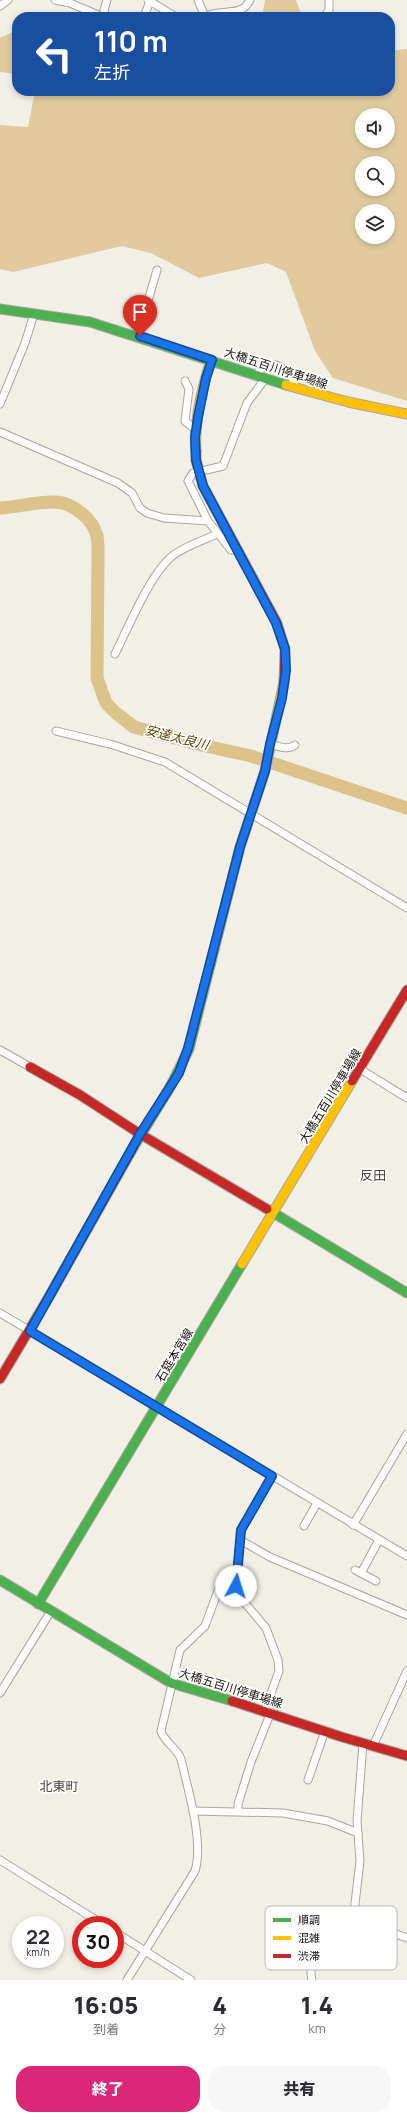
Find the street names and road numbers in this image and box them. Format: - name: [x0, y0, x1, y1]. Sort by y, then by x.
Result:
- street label: 大橋五百川停車場線: [222, 343, 330, 393]
- street label: 大橋五百川停車場線: [295, 1045, 365, 1147]
- street label: 石筵本宮線: [151, 1325, 197, 1385]
- street label: 大橋五百川停車場線: [177, 1664, 285, 1712]

